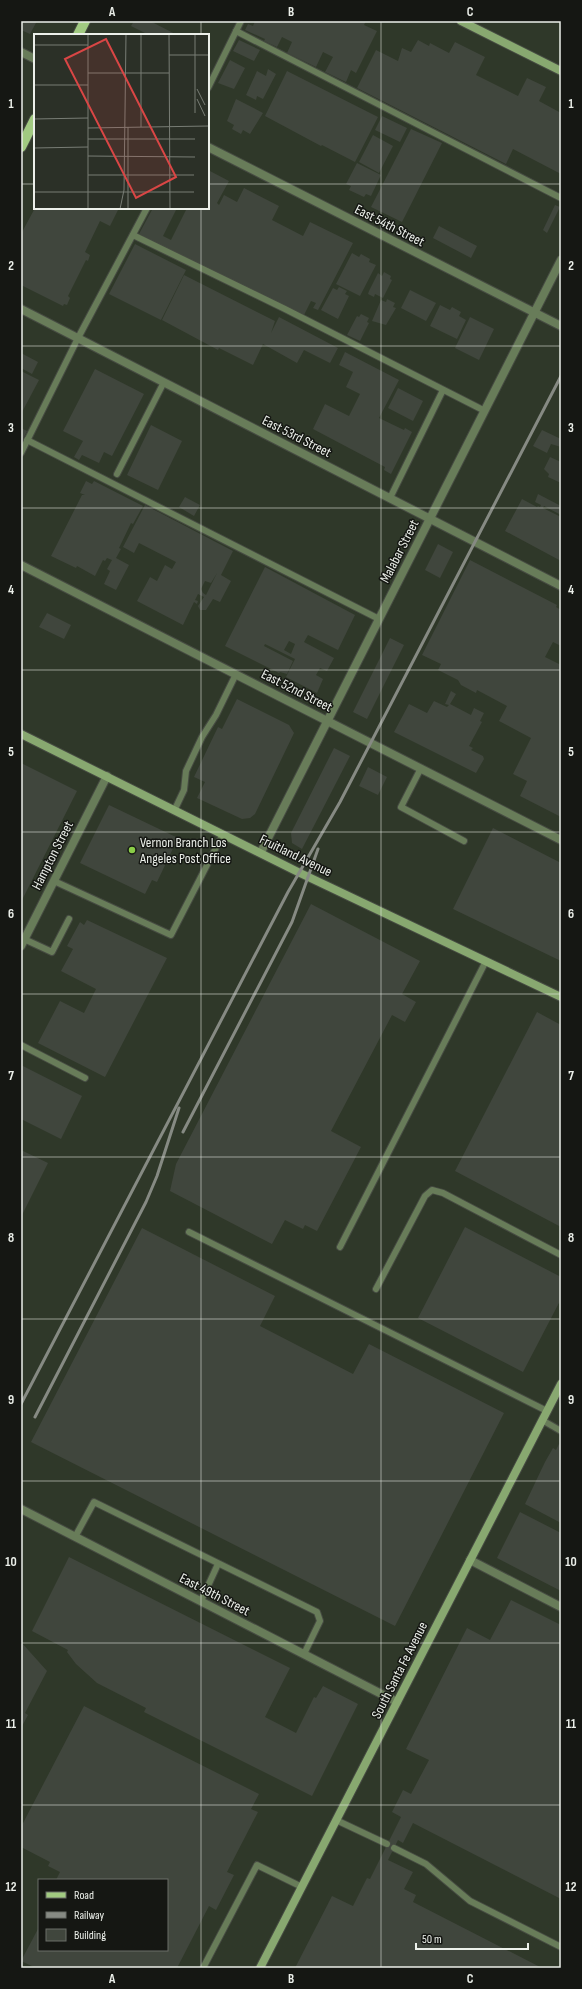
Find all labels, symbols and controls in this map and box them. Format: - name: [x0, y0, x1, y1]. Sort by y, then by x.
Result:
- text: A: [108, 4, 116, 20]
- text: B: [288, 4, 294, 20]
- text: C: [467, 4, 474, 20]
- inset map: [34, 34, 209, 209]
- text: 1: [8, 96, 14, 112]
- text: 1: [568, 96, 574, 112]
- street label: East 54th Street: [352, 201, 427, 250]
- text: 2: [8, 258, 14, 274]
- text: 2: [568, 258, 574, 274]
- street label: East 53rd Street: [259, 412, 334, 461]
- text: 3: [8, 420, 14, 436]
- text: 3: [568, 420, 574, 436]
- street label: Malabar Street: [376, 517, 423, 586]
- text: 4: [8, 582, 14, 598]
- text: 4: [568, 582, 574, 598]
- street label: East 52nd Street: [258, 665, 335, 716]
- text: 5: [8, 744, 14, 760]
- text: 5: [568, 744, 574, 760]
- street label: Hampton Street: [28, 818, 77, 893]
- street label: Fruitland Avenue: [257, 831, 335, 880]
- place label: Vernon Branch Los Angeles Post Office: [139, 834, 231, 867]
- marker: Vernon Branch Los Angeles Post Office: [127, 845, 137, 855]
- text: 6: [8, 906, 14, 922]
- text: 6: [568, 906, 574, 922]
- text: 7: [8, 1068, 14, 1084]
- text: 7: [568, 1068, 574, 1084]
- text: 8: [8, 1230, 14, 1246]
- text: 8: [568, 1230, 574, 1246]
- text: 9: [8, 1392, 14, 1408]
- text: 9: [568, 1392, 574, 1408]
- text: 10: [5, 1554, 17, 1570]
- text: 10: [565, 1554, 577, 1570]
- street label: East 49th Street: [177, 1569, 253, 1619]
- street label: South Santa Fe Avenue: [368, 1619, 431, 1722]
- text: 11: [6, 1716, 16, 1732]
- text: 11: [566, 1716, 576, 1732]
- text: 12: [6, 1879, 17, 1895]
- legend: [38, 1879, 168, 1951]
- text: 12: [566, 1879, 577, 1895]
- text: Road: [74, 1888, 94, 1903]
- text: Railway: [74, 1908, 105, 1923]
- scale bar: [416, 1925, 528, 1951]
- text: Building: [74, 1928, 106, 1943]
- text: 50 m: [422, 1932, 442, 1947]
- text: A: [108, 1971, 116, 1987]
- text: B: [288, 1971, 294, 1987]
- text: C: [467, 1971, 474, 1987]

